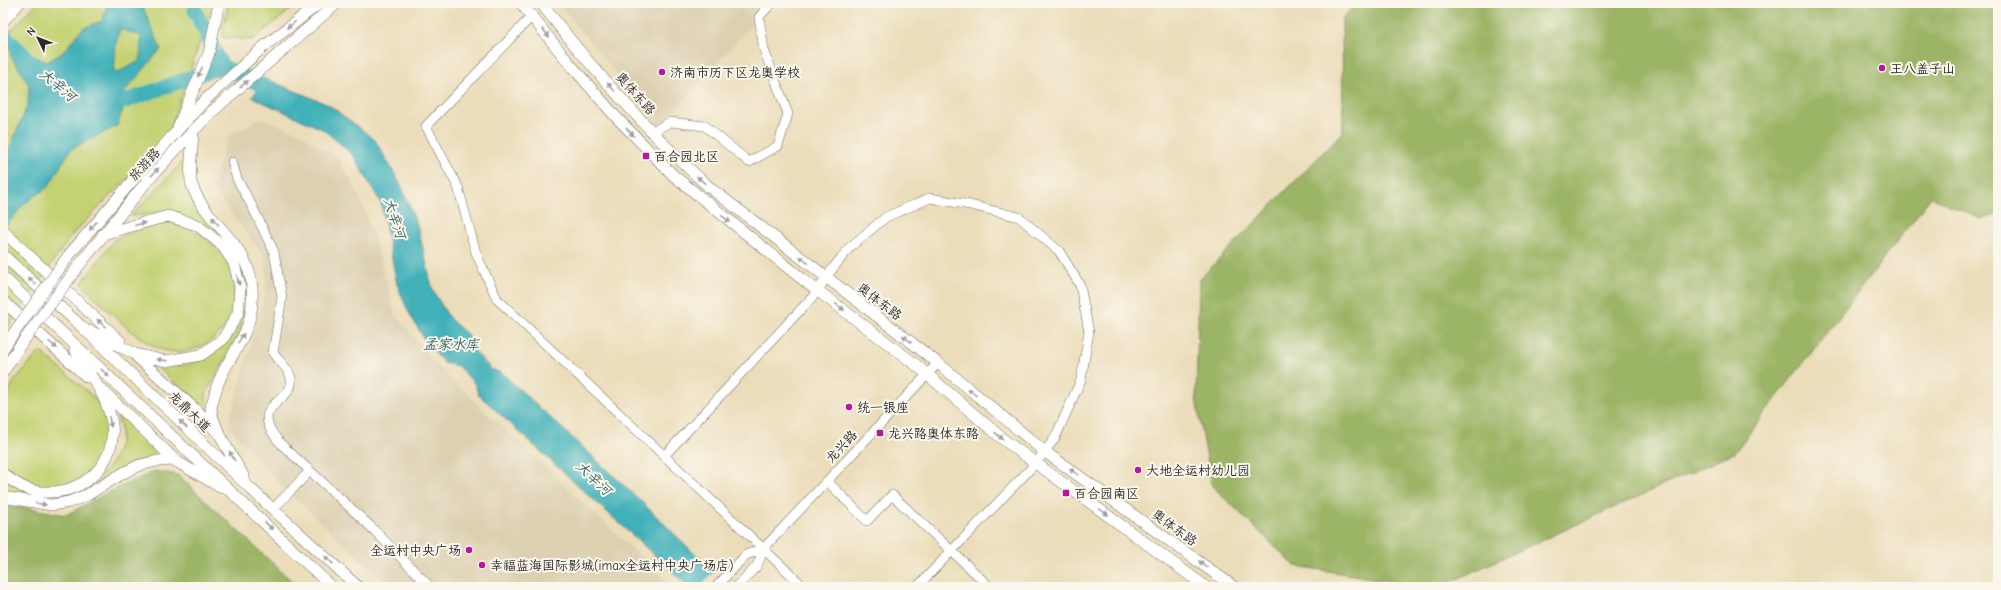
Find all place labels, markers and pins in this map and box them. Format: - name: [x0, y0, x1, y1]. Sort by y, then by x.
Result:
- place label: 王八盖子山: [1890, 61, 1955, 76]
- marker: 王八盖子山: [1877, 63, 1887, 73]
- place label: 济南市历下区龙奥学校: [670, 65, 800, 80]
- marker: 济南市历下区龙奥学校: [657, 67, 667, 77]
- place label: 百合园北区: [654, 149, 719, 164]
- marker: 百合园北区: [641, 151, 651, 161]
- place label: 统一银座: [857, 400, 909, 415]
- marker: 统一银座: [844, 402, 854, 412]
- place label: 龙兴路奥体东路: [888, 426, 979, 441]
- marker: 龙兴路奥体东路: [875, 428, 885, 438]
- place label: 大地全运村幼儿园: [1146, 463, 1250, 478]
- marker: 大地全运村幼儿园: [1133, 465, 1143, 475]
- place label: 百合园南区: [1074, 486, 1139, 501]
- marker: 百合园南区: [1061, 488, 1071, 498]
- place label: 全运村中央广场: [370, 543, 461, 558]
- marker: 全运村中央广场: [464, 545, 474, 555]
- place label: 幸福蓝海国际影城(imax全运村中央广场店): [490, 558, 734, 573]
- marker: 幸福蓝海国际影城(imax全运村中央广场店): [477, 560, 487, 570]

